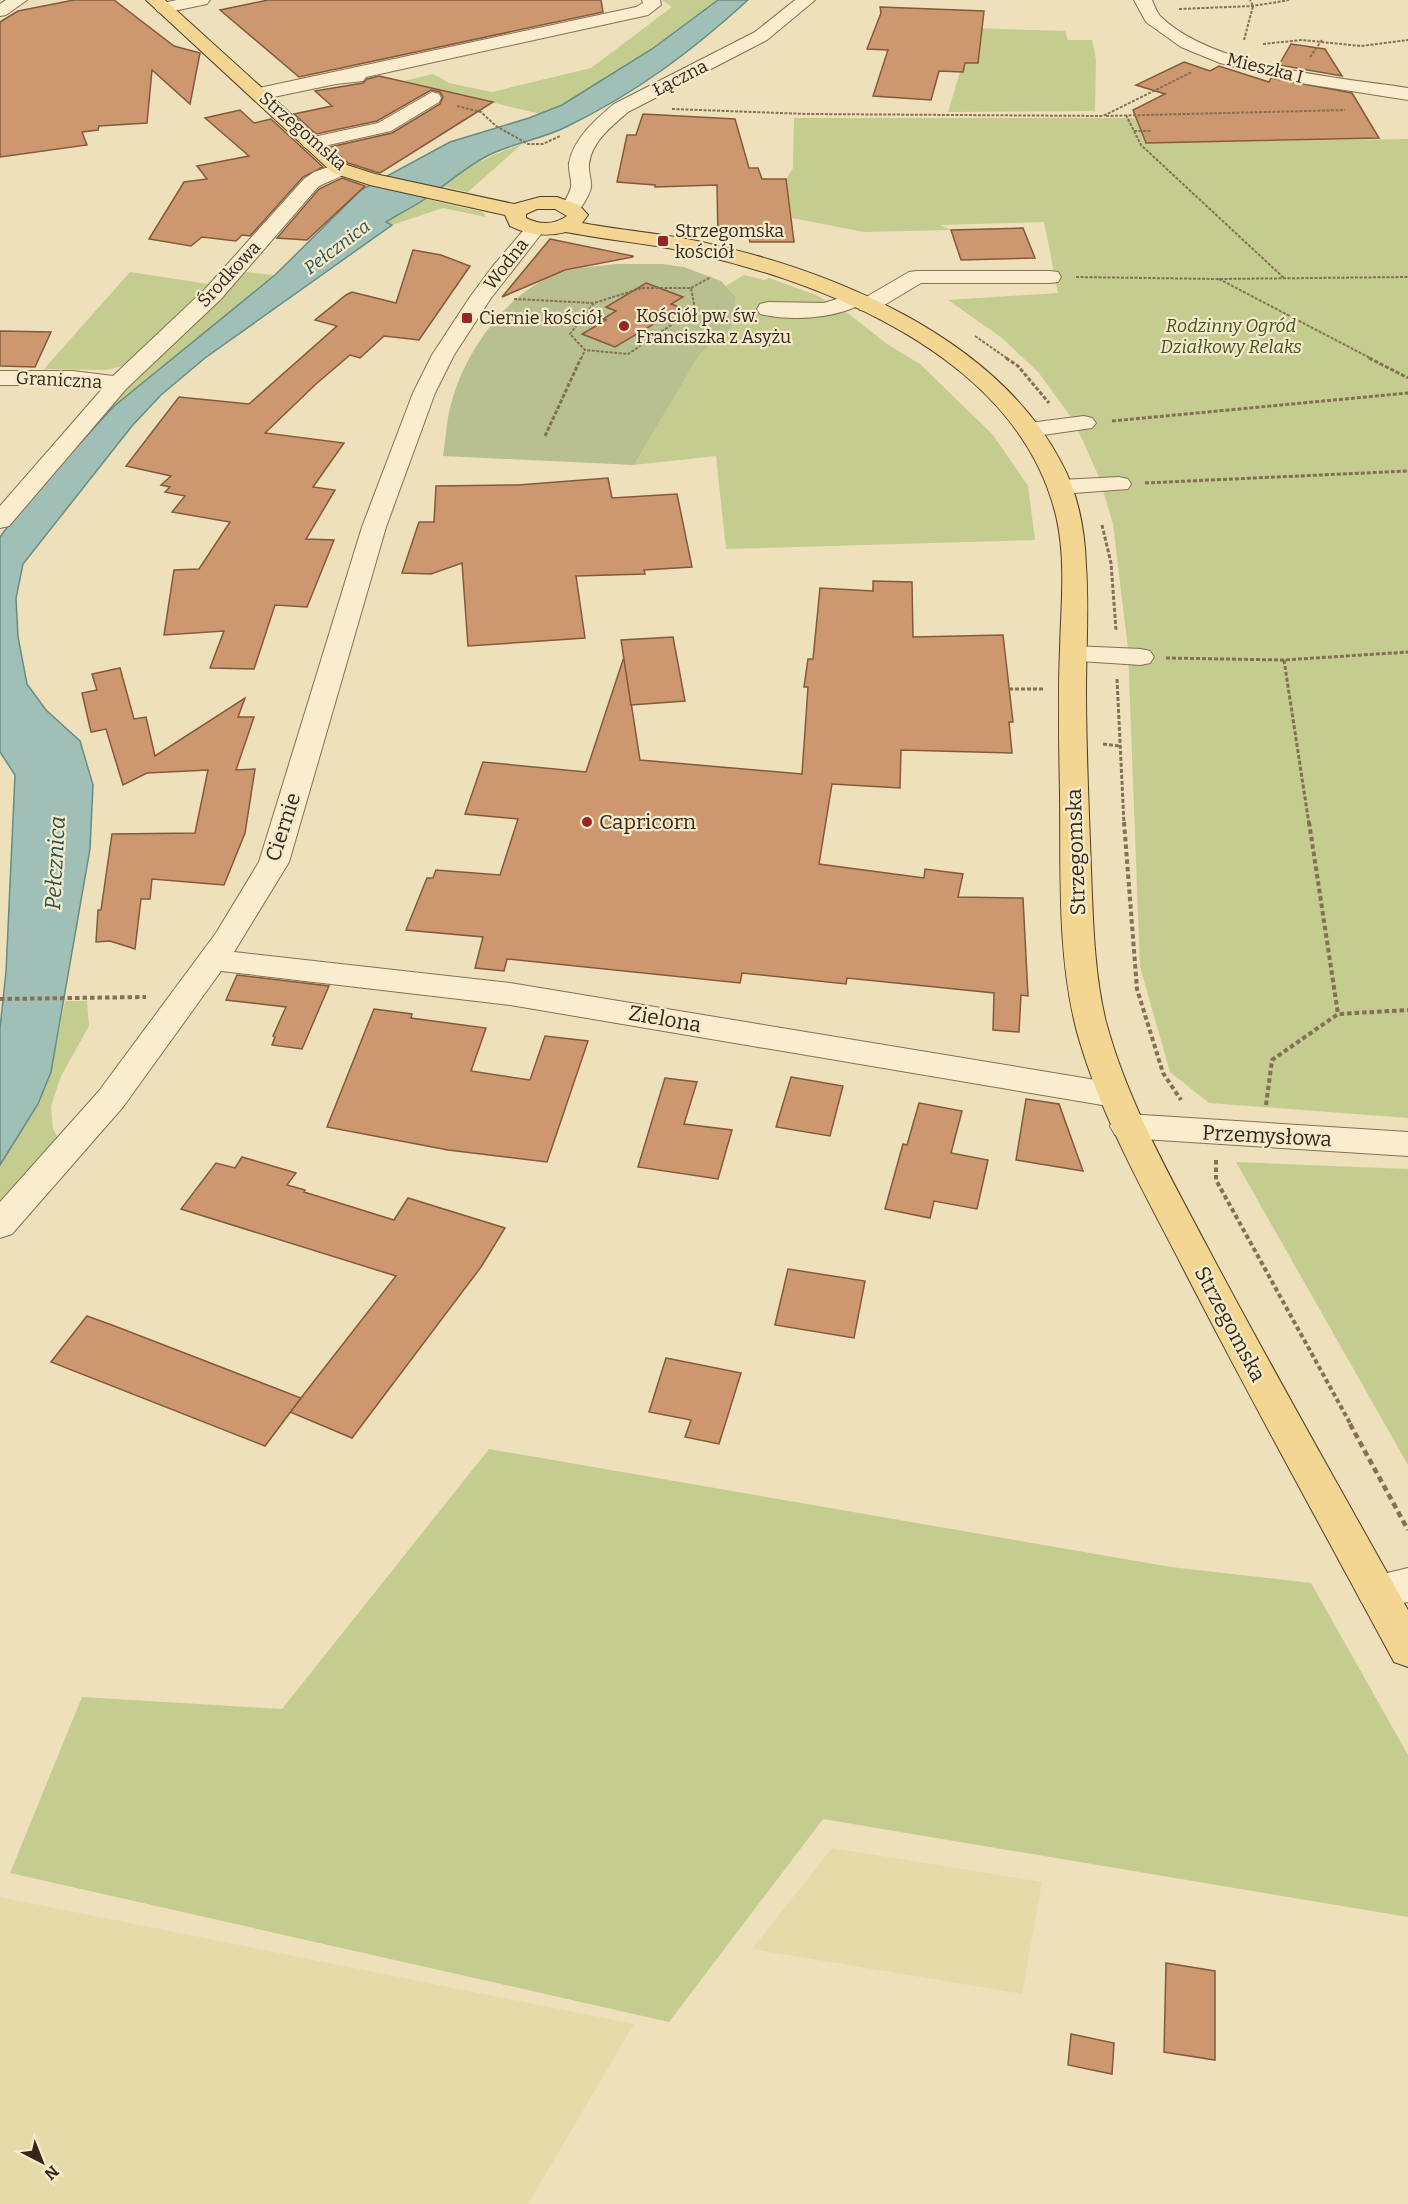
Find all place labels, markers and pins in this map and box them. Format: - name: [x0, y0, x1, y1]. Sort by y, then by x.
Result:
- place label: Strzegomska kościół: [675, 220, 784, 263]
- marker: Strzegomska kościół: [656, 234, 670, 248]
- place label: Kościół pw. św. Franciszka z Asyżu: [636, 305, 791, 348]
- place label: Ciernie kościół: [479, 307, 603, 329]
- marker: Ciernie kościół: [460, 311, 474, 325]
- marker: Kościół pw. św. Franciszka z Asyżu: [617, 319, 631, 333]
- place label: Capricorn: [599, 809, 696, 835]
- marker: Capricorn: [580, 815, 594, 829]

